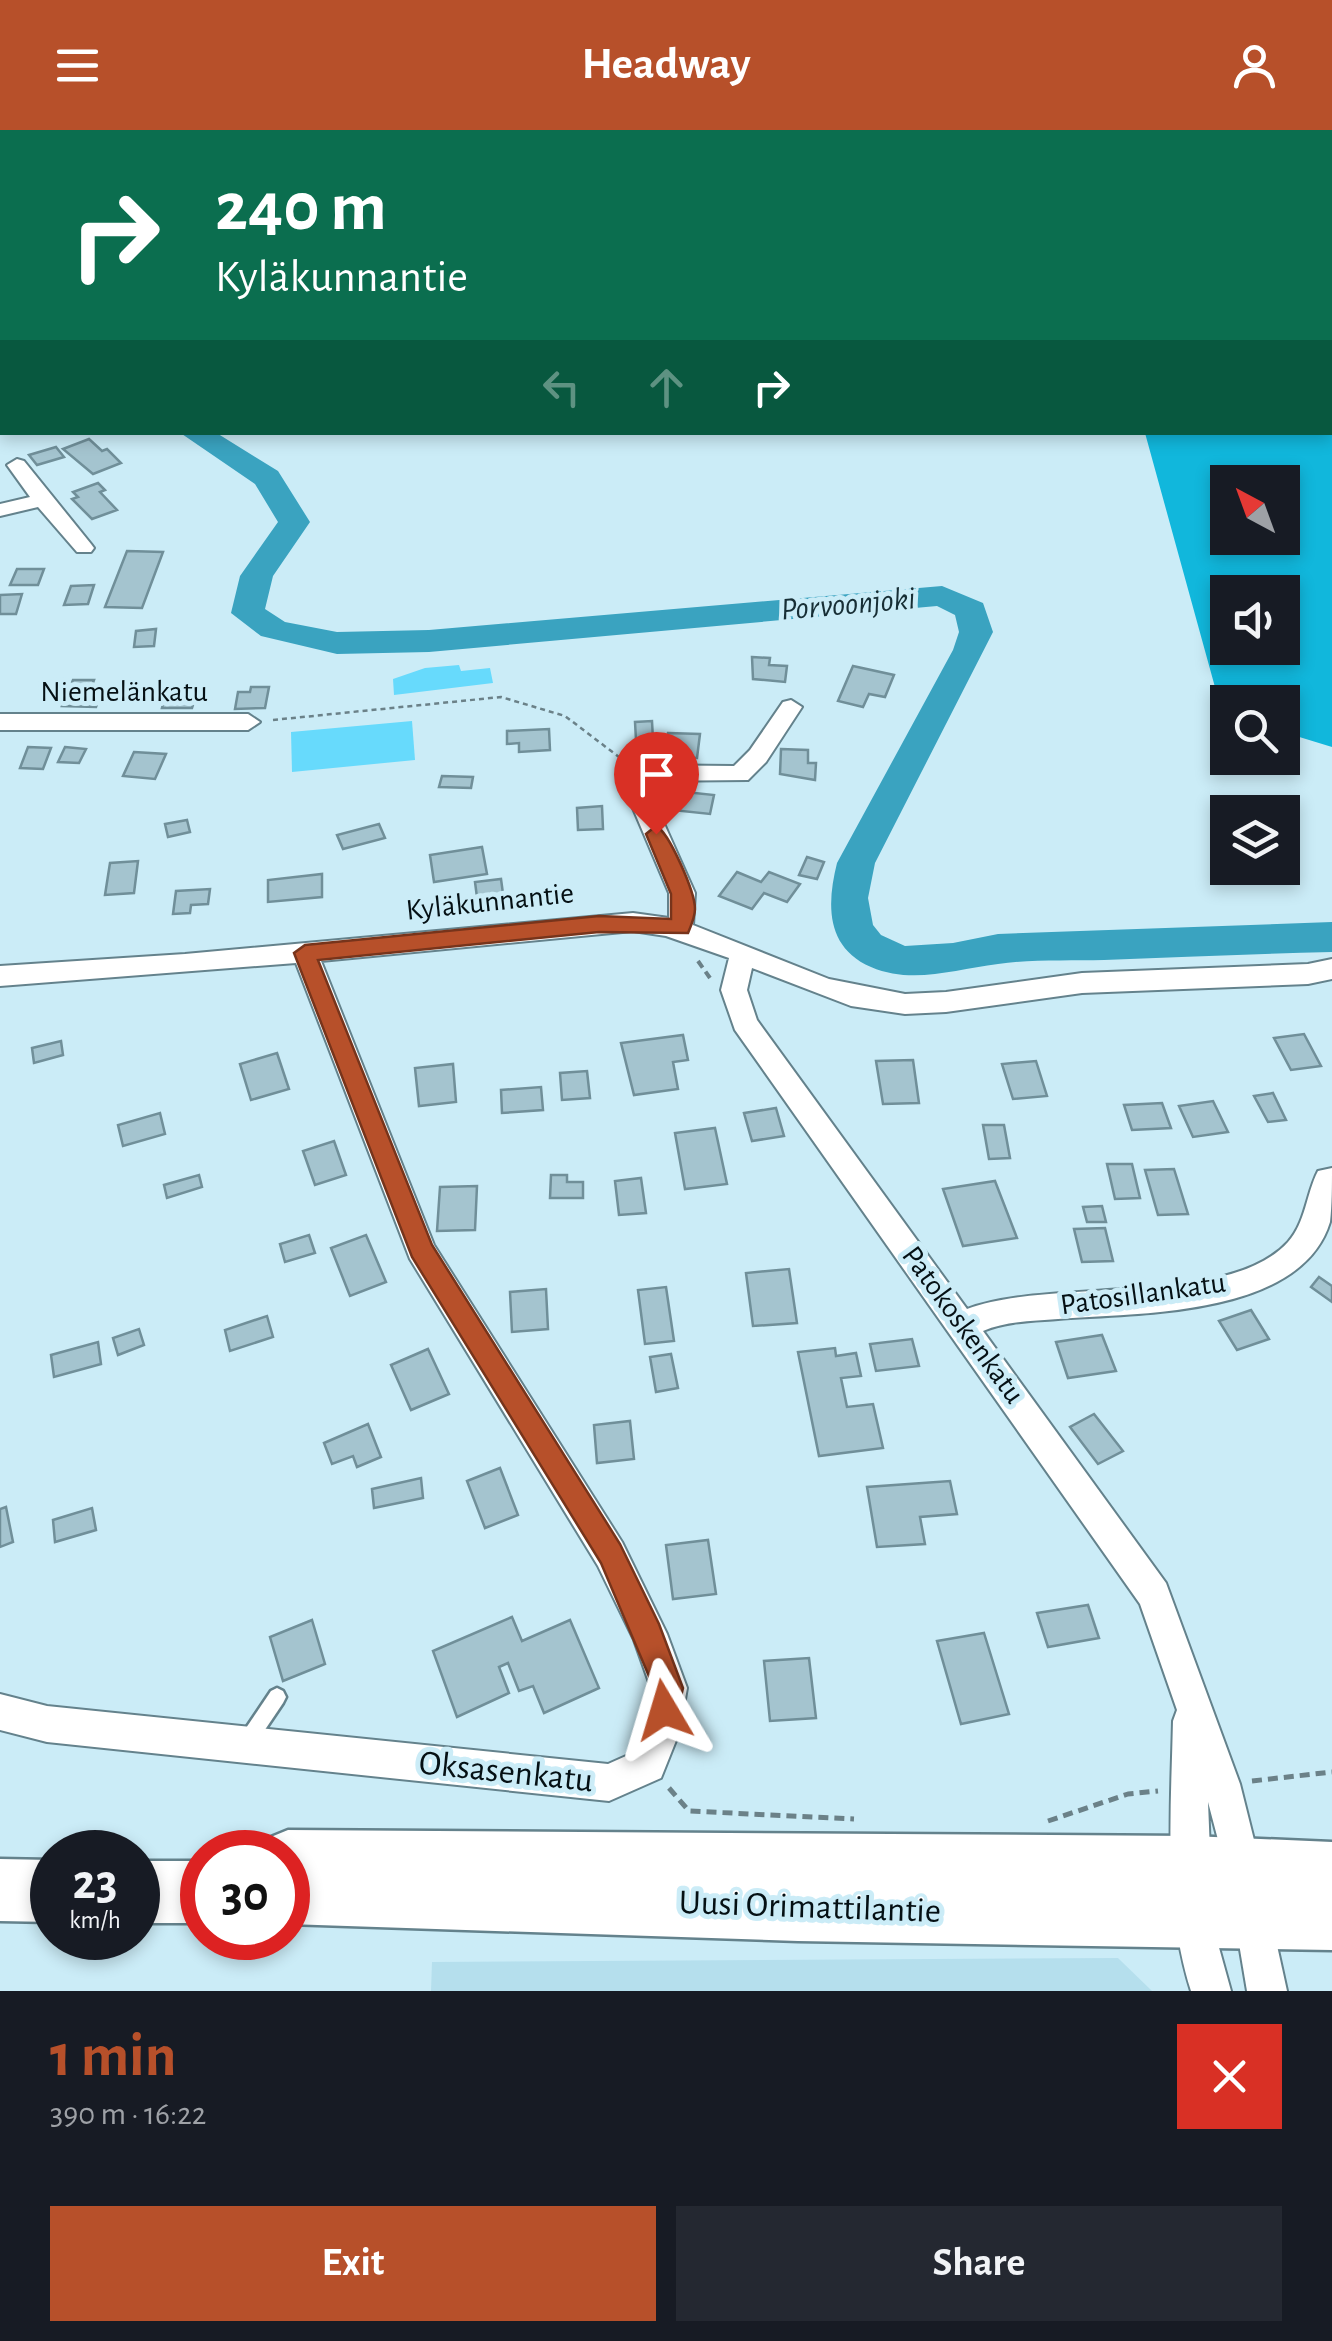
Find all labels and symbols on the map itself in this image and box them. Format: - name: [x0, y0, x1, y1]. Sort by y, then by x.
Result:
- north arrow: [1210, 465, 1300, 555]
- water label: Porvoonjoki: [779, 582, 917, 626]
- street label: Niemelänkatu: [40, 677, 208, 707]
- pin: [614, 732, 699, 835]
- street label: Kyläkunnantie: [405, 878, 575, 926]
- street label: Patokoskenkatu: [896, 1241, 1030, 1409]
- street label: Patosillankatu: [1058, 1268, 1228, 1320]
- position arrow: [612, 1658, 716, 1762]
- street label: Oksasenkatu: [417, 1745, 595, 1799]
- speed limit sign: 30: [180, 1830, 310, 1960]
- street label: Uusi Orimattilantie: [678, 1885, 942, 1929]

